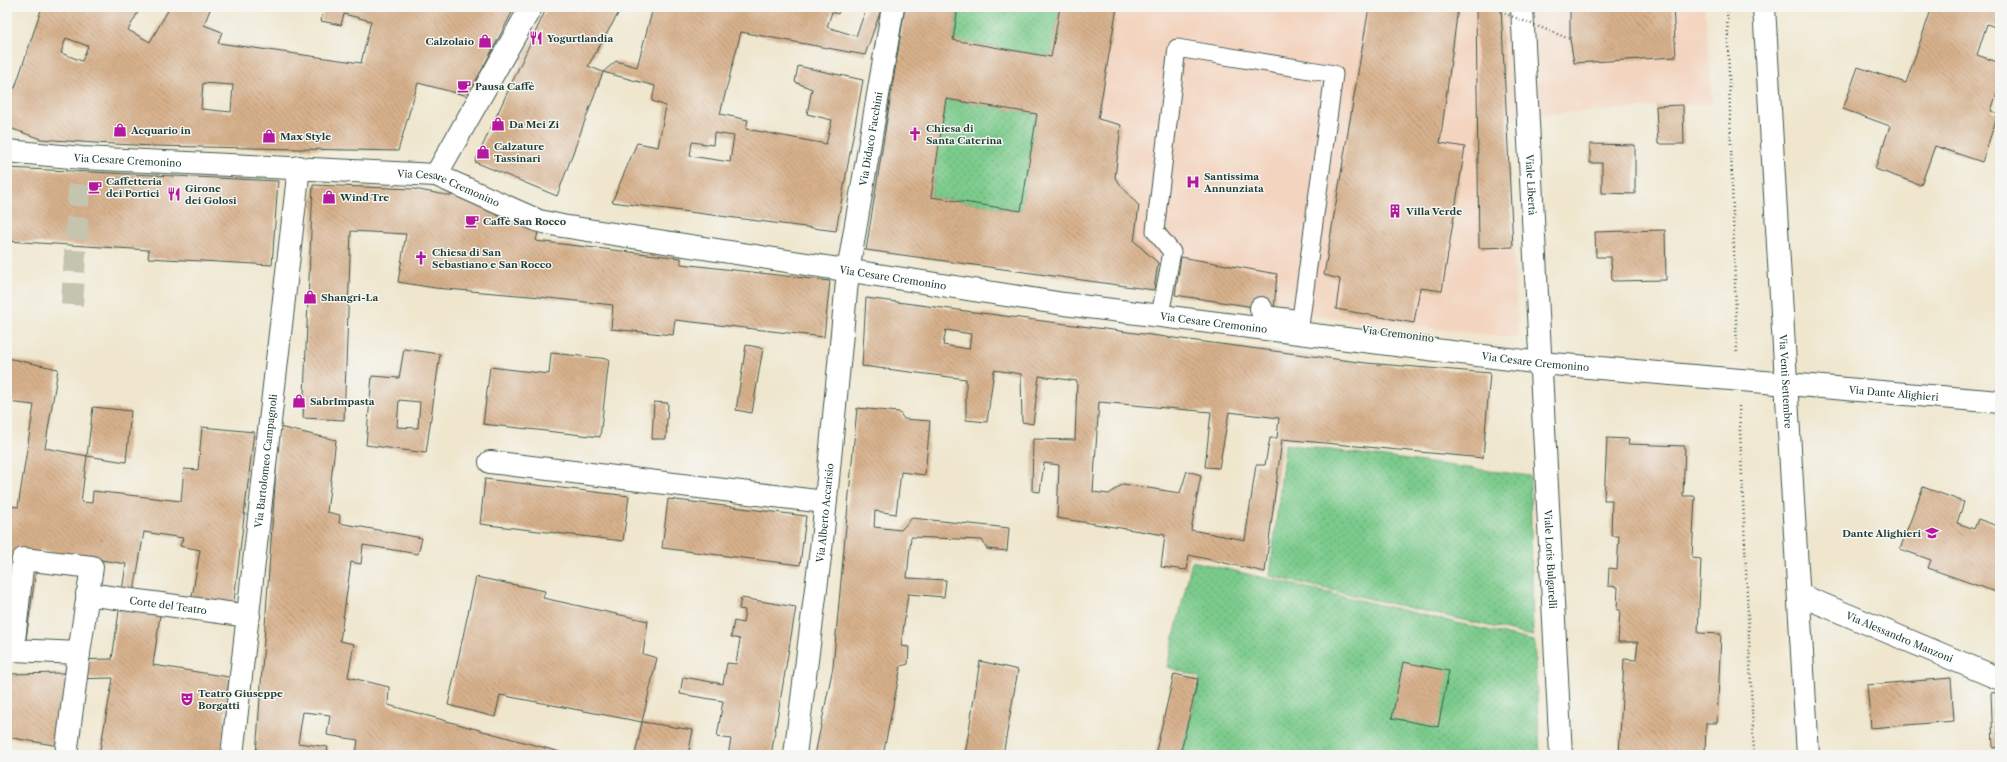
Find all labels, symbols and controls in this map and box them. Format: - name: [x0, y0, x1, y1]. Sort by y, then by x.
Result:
- restaurant icon: Yogurtlandia: [528, 30, 544, 46]
- place label: Yogurtlandia: [546, 32, 613, 45]
- shop icon: Calzolaio: [477, 33, 493, 49]
- place label: Calzolaio: [425, 35, 474, 48]
- cafe icon: Pausa Caffè: [456, 78, 472, 94]
- place label: Pausa Caffè: [475, 80, 535, 93]
- street label: Via Didaco Facchini: [856, 91, 885, 188]
- shop icon: Da Mei Zi: [490, 116, 506, 132]
- place label: Da Mei Zi: [509, 118, 559, 131]
- shop icon: Acquario in: [112, 122, 128, 138]
- place label: Chiesa di Santa Caterina: [926, 122, 1002, 147]
- place label: Acquario in: [130, 124, 191, 137]
- church icon: Chiesa di Santa Caterina: [907, 126, 923, 142]
- shop icon: Max Style: [261, 128, 277, 144]
- place label: Max Style: [280, 130, 331, 143]
- place label: Calzature Tassinari: [494, 140, 544, 165]
- shop icon: Calzature Tassinari: [475, 144, 491, 160]
- street label: Via Cesare Cremonino: [72, 151, 182, 169]
- street label: Viale Libertà: [1523, 153, 1539, 216]
- street label: Via Cesare Cremonino: [396, 167, 502, 209]
- place label: Santissima Annunziata: [1203, 170, 1264, 195]
- hospital icon: Santissima Annunziata: [1185, 174, 1201, 190]
- place label: Caffetteria dei Portici: [106, 175, 162, 200]
- cafe icon: Caffetteria dei Portici: [87, 179, 103, 195]
- place label: Girone dei Golosi: [185, 182, 237, 207]
- restaurant icon: Girone dei Golosi: [166, 186, 182, 202]
- shop icon: Wind Tre: [321, 189, 337, 205]
- place label: Wind Tre: [339, 191, 389, 204]
- building icon: Villa Verde: [1387, 203, 1403, 219]
- place label: Villa Verde: [1405, 205, 1462, 218]
- cafe icon: Caffè San Rocco: [464, 213, 480, 229]
- place label: Caffè San Rocco: [483, 215, 566, 228]
- place label: Chiesa di San Sebastiano e San Rocco: [432, 246, 552, 271]
- church icon: Chiesa di San Sebastiano e San Rocco: [413, 250, 429, 266]
- street label: Via Cesare Cremonino: [838, 263, 947, 292]
- shop icon: Shangri-La: [302, 289, 318, 305]
- place label: Shangri-La: [321, 291, 378, 304]
- street label: Via Cesare Cremonino: [1158, 309, 1268, 336]
- street label: Via Cremonino: [1360, 323, 1435, 345]
- street label: Via Venti Settembre: [1777, 333, 1795, 429]
- street label: Via Cesare Cremonino: [1480, 349, 1590, 374]
- street label: Via Dante Alighieri: [1847, 383, 1939, 403]
- street label: Via Bartolomeo Campagnoli: [251, 393, 280, 530]
- shop icon: SabrImpasta: [291, 393, 307, 409]
- place label: SabrImpasta: [310, 395, 375, 408]
- street label: Via Alberto Accarisio: [813, 463, 836, 564]
- street label: Viale Loris Bulgarelli: [1542, 508, 1560, 609]
- school or university icon: Dante Alighieri: [1924, 525, 1940, 541]
- place label: Dante Alighieri: [1842, 527, 1921, 540]
- street label: Corte del Teatro: [129, 593, 208, 617]
- street label: Via Alessandro Manzoni: [1843, 608, 1955, 665]
- place label: Teatro Giuseppe Borgatti: [198, 687, 283, 712]
- theatre icon: Teatro Giuseppe Borgatti: [179, 691, 195, 707]

